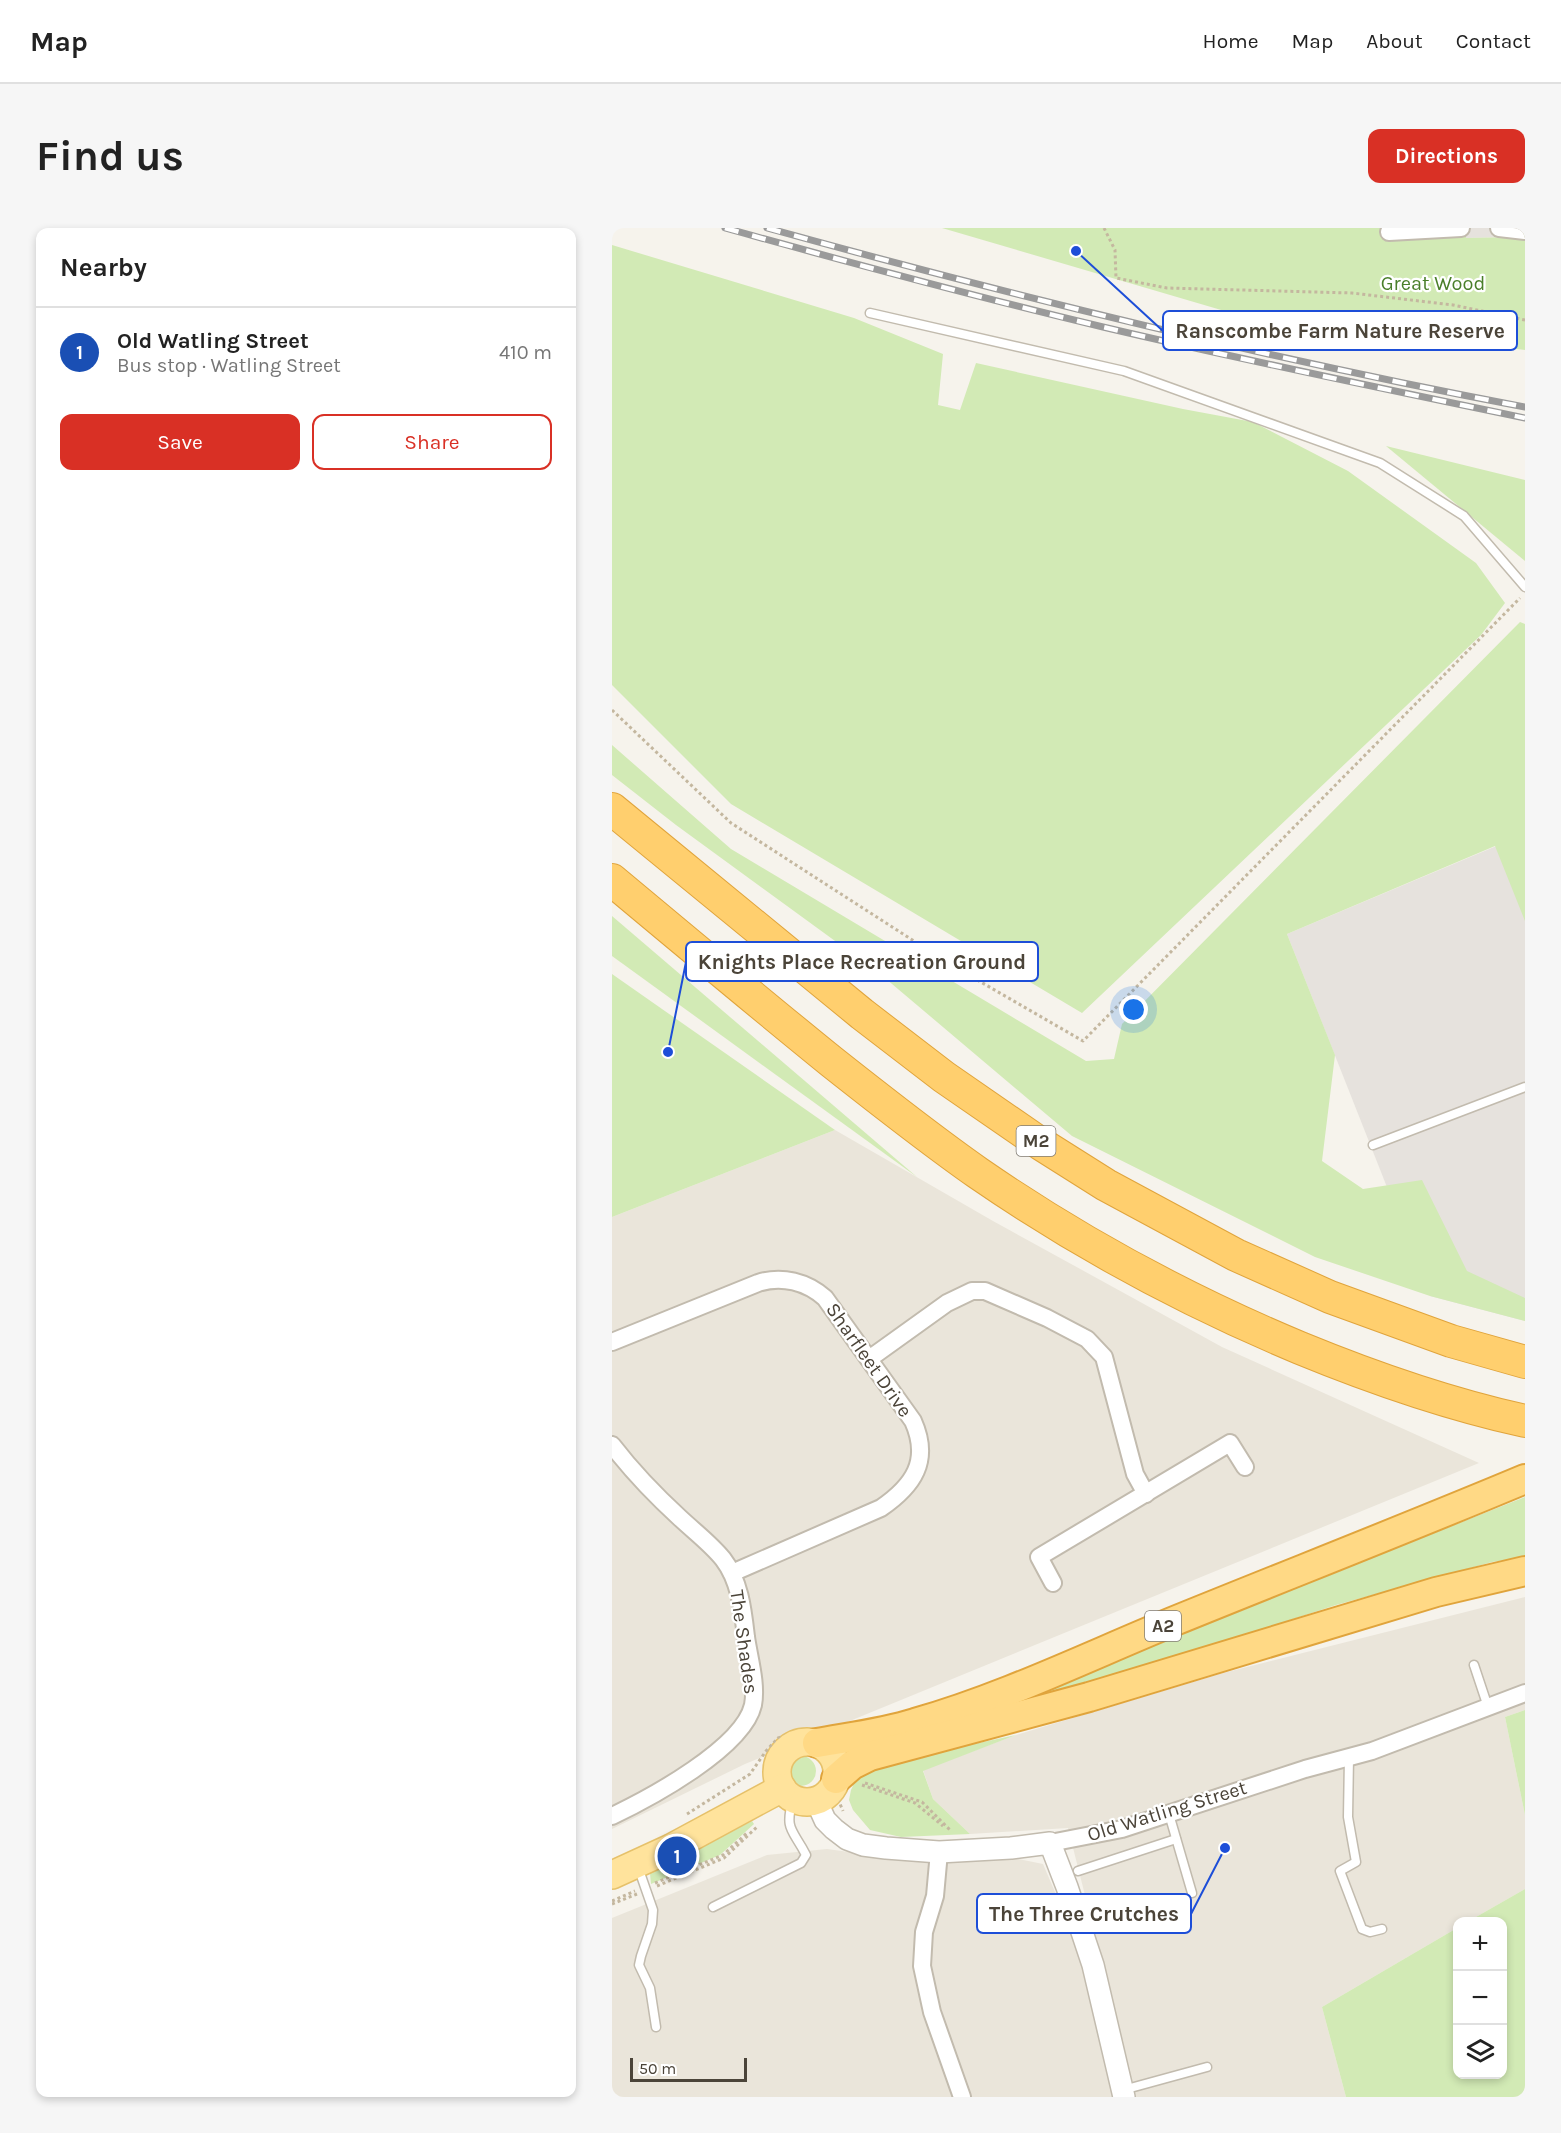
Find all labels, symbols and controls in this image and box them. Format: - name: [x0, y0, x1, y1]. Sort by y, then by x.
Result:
- text: Map: [30, 25, 88, 58]
- text: Home: [1203, 29, 1259, 53]
- text: Map: [1292, 29, 1333, 53]
- text: About: [1366, 29, 1423, 53]
- text: Contact: [1456, 29, 1531, 53]
- button: Directions: [1368, 129, 1525, 183]
- text: Find us: [36, 131, 184, 181]
- text: Nearby: [60, 252, 147, 283]
- park label: Great Wood: [1381, 272, 1485, 295]
- callout: Ranscombe Farm Nature Reserve: [1163, 311, 1517, 350]
- text: Ranscombe Farm Nature Reserve: [1175, 319, 1505, 343]
- text: Old Watling Street: [117, 328, 309, 354]
- text: 1: [76, 341, 83, 364]
- text: 410 m: [499, 341, 552, 364]
- text: Bus stop · Watling Street: [117, 354, 341, 377]
- button: Save: [60, 414, 300, 470]
- button: Share: [312, 414, 552, 470]
- callout: Knights Place Recreation Ground: [686, 942, 1038, 981]
- text: Knights Place Recreation Ground: [698, 950, 1026, 974]
- your location: [1119, 995, 1148, 1024]
- road number: M2: [1016, 1126, 1056, 1156]
- street label: Sharfleet Drive: [821, 1298, 917, 1422]
- street label: The Shades: [725, 1588, 763, 1696]
- road number: A2: [1145, 1611, 1181, 1641]
- street label: Old Watling Street: [1085, 1776, 1250, 1846]
- pin: 1: [658, 1834, 696, 1878]
- callout: The Three Crutches: [977, 1894, 1191, 1933]
- text: The Three Crutches: [989, 1902, 1179, 1926]
- map controls: [1453, 1917, 1507, 2079]
- button: +: [1453, 1917, 1507, 1971]
- button: −: [1453, 1971, 1507, 2025]
- button: layers: [1453, 2025, 1507, 2079]
- scale bar: [630, 2055, 747, 2082]
- text: 50 m: [639, 2059, 676, 2078]

